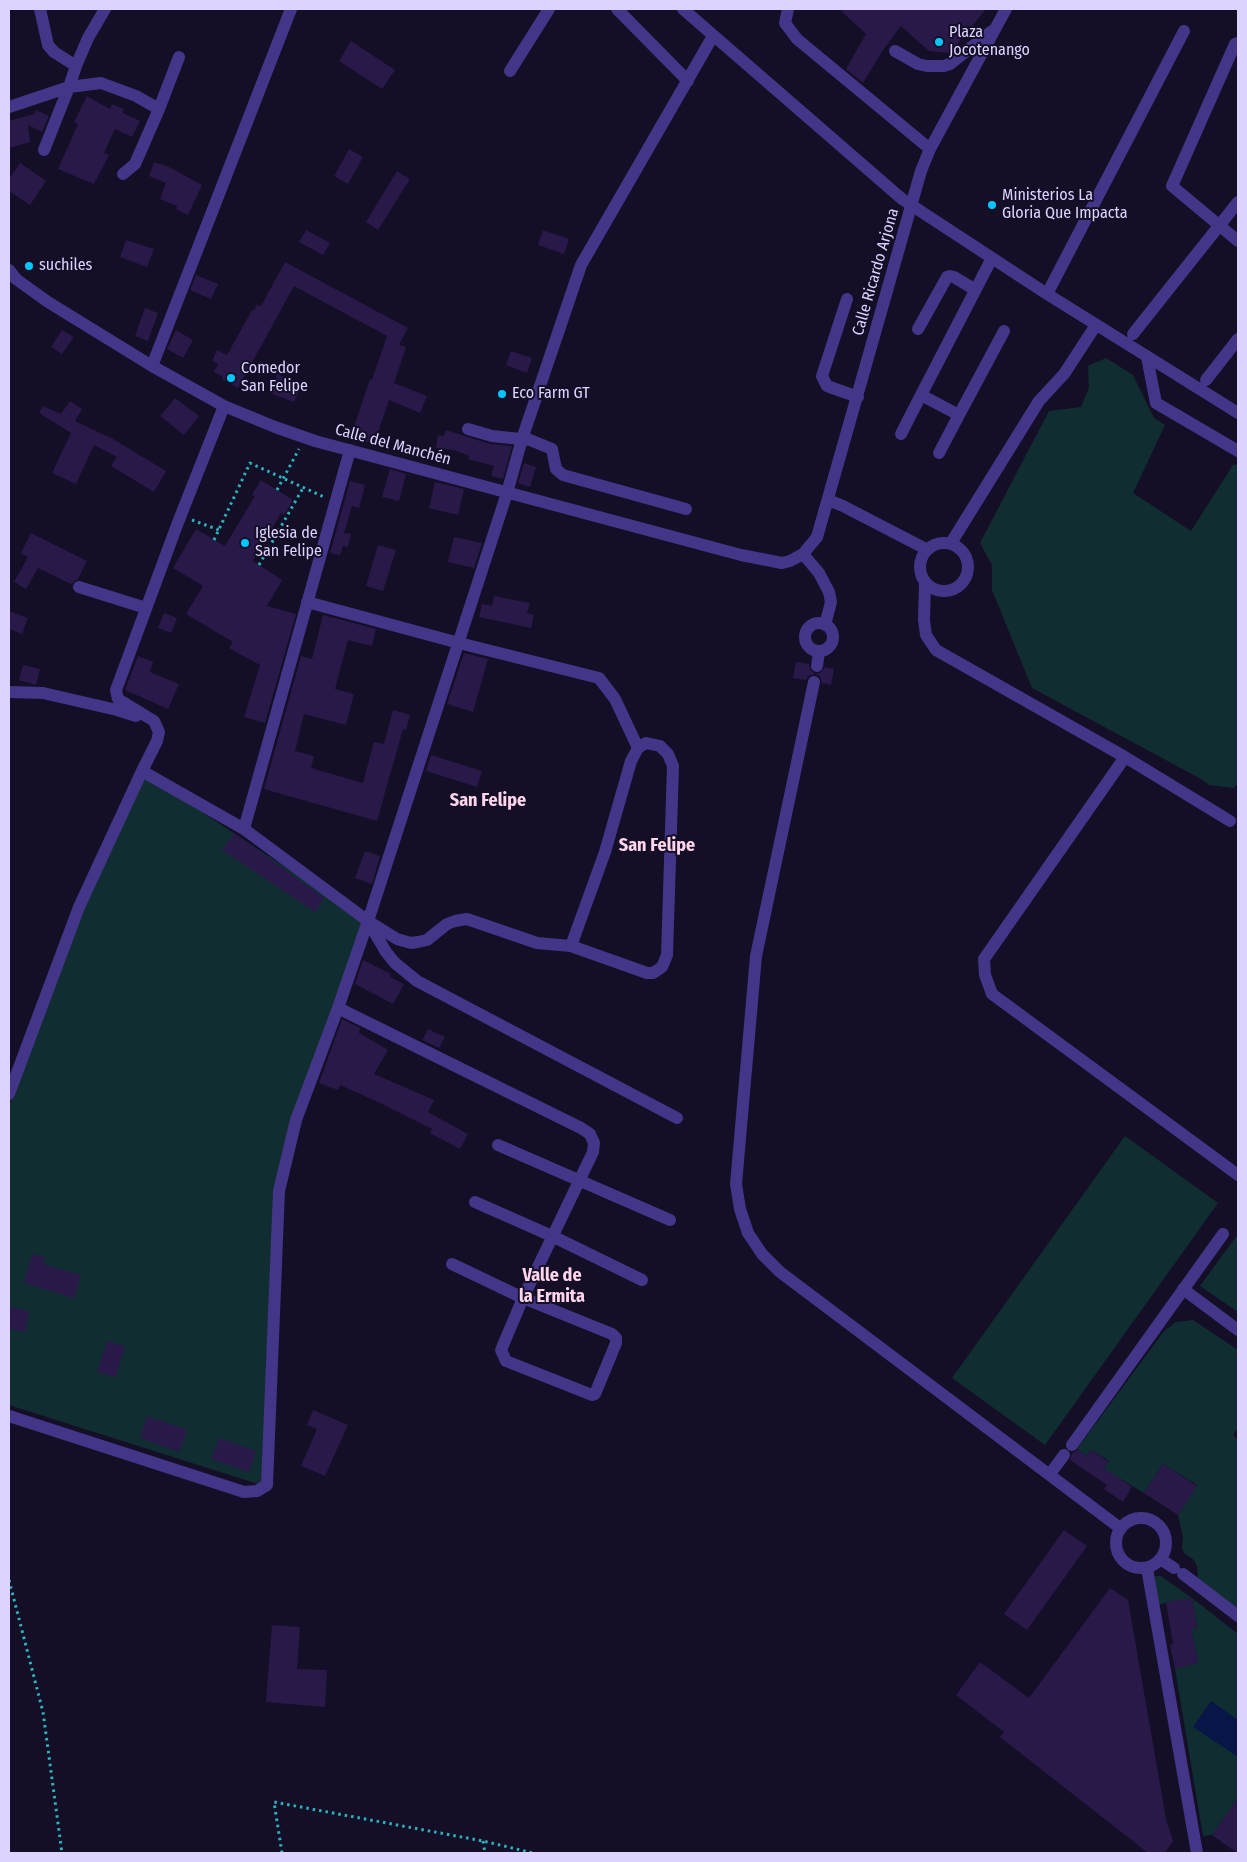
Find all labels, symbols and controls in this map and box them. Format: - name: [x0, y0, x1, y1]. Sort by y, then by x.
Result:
- place label: Plaza Jocotenango: [949, 23, 1030, 61]
- marker: Plaza Jocotenango: [933, 36, 945, 48]
- place label: Ministerios La Gloria Que Impacta: [1002, 186, 1128, 224]
- marker: Ministerios La Gloria Que Impacta: [986, 199, 998, 211]
- street label: Calle Ricardo Arjona: [849, 206, 903, 338]
- place label: suchiles: [39, 256, 92, 276]
- marker: suchiles: [23, 260, 35, 272]
- place label: Comedor San Felipe: [241, 359, 308, 397]
- marker: Comedor San Felipe: [225, 372, 237, 384]
- place label: Eco Farm GT: [512, 384, 590, 404]
- marker: Eco Farm GT: [496, 388, 508, 400]
- street label: Calle del Manchén: [333, 420, 453, 470]
- place label: Iglesia de San Felipe: [255, 524, 322, 562]
- marker: Iglesia de San Felipe: [239, 537, 251, 549]
- district label: San Felipe: [450, 790, 526, 812]
- district label: San Felipe: [619, 835, 695, 857]
- district label: Valle de la Ermita: [519, 1265, 585, 1308]

